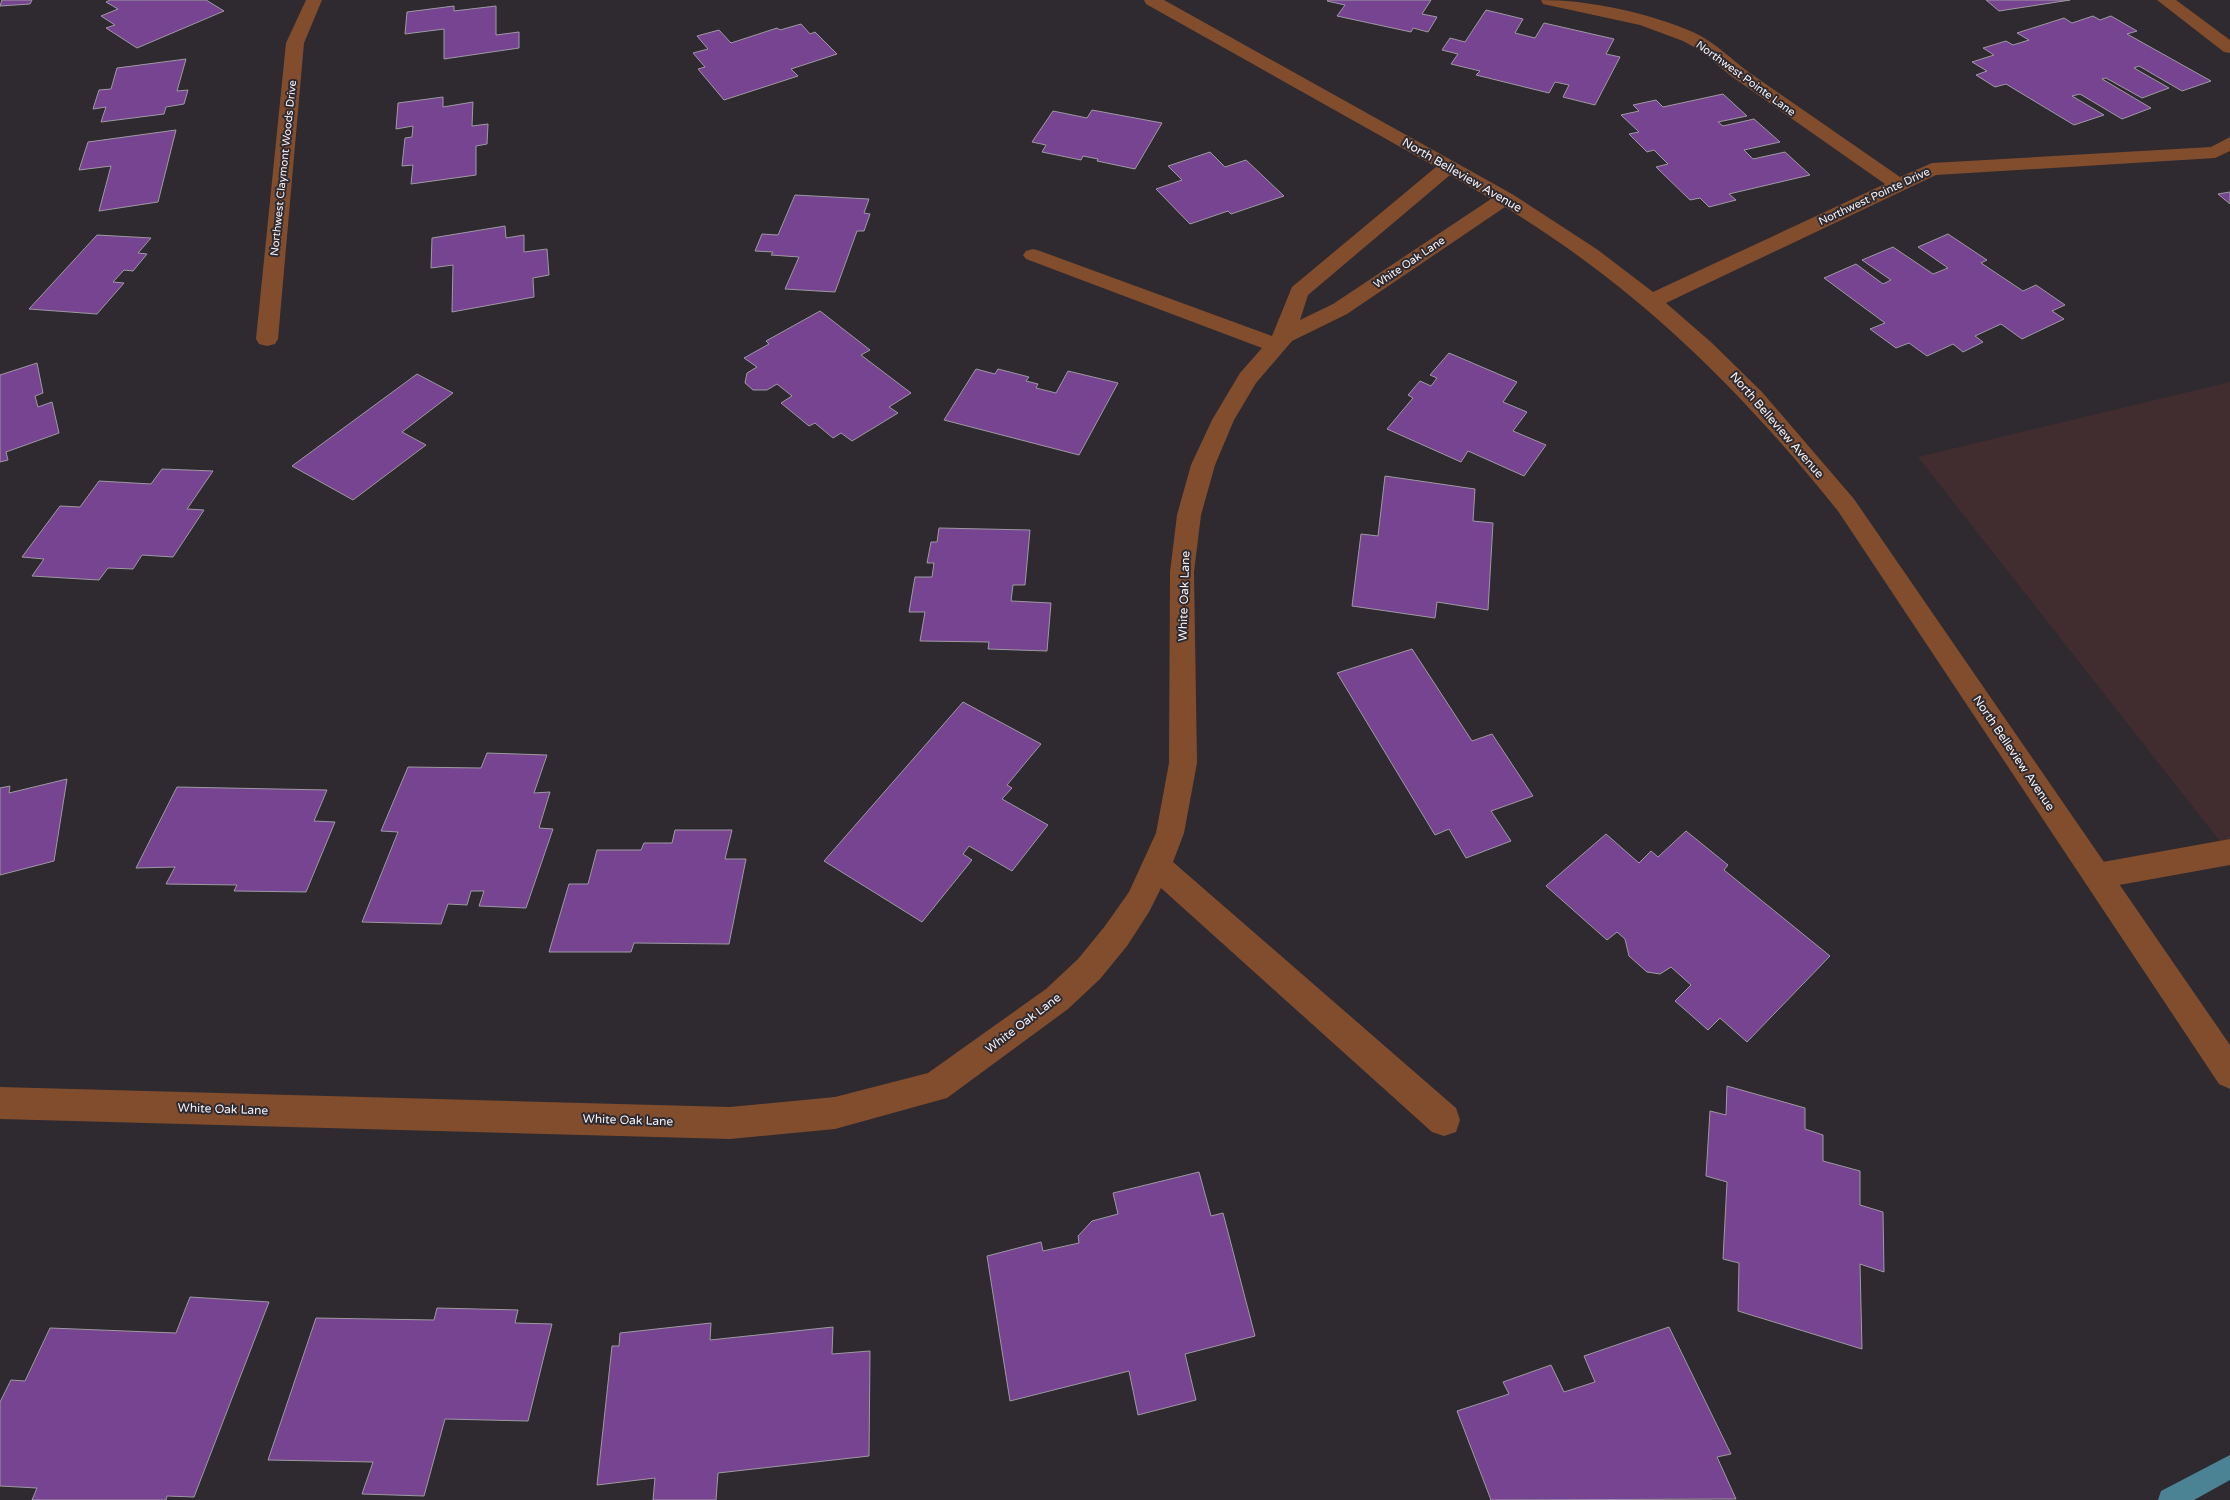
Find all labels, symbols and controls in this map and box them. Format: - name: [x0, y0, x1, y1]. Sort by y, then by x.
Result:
- street label: Northwest Pointe Lane: [1694, 38, 1798, 119]
- street label: Northwest Claymont Woods Drive: [268, 80, 299, 257]
- street label: North Belleview Avenue: [1400, 135, 1524, 215]
- street label: Northwest Pointe Drive: [1817, 165, 1932, 228]
- street label: White Oak Lane: [1371, 234, 1447, 291]
- street label: North Belleview Avenue: [1727, 369, 1827, 481]
- street label: White Oak Lane: [1175, 550, 1193, 642]
- street label: North Belleview Avenue: [1970, 693, 2058, 813]
- street label: White Oak Lane: [983, 990, 1064, 1056]
- street label: White Oak Lane: [177, 1100, 269, 1118]
- street label: White Oak Lane: [582, 1111, 674, 1129]

